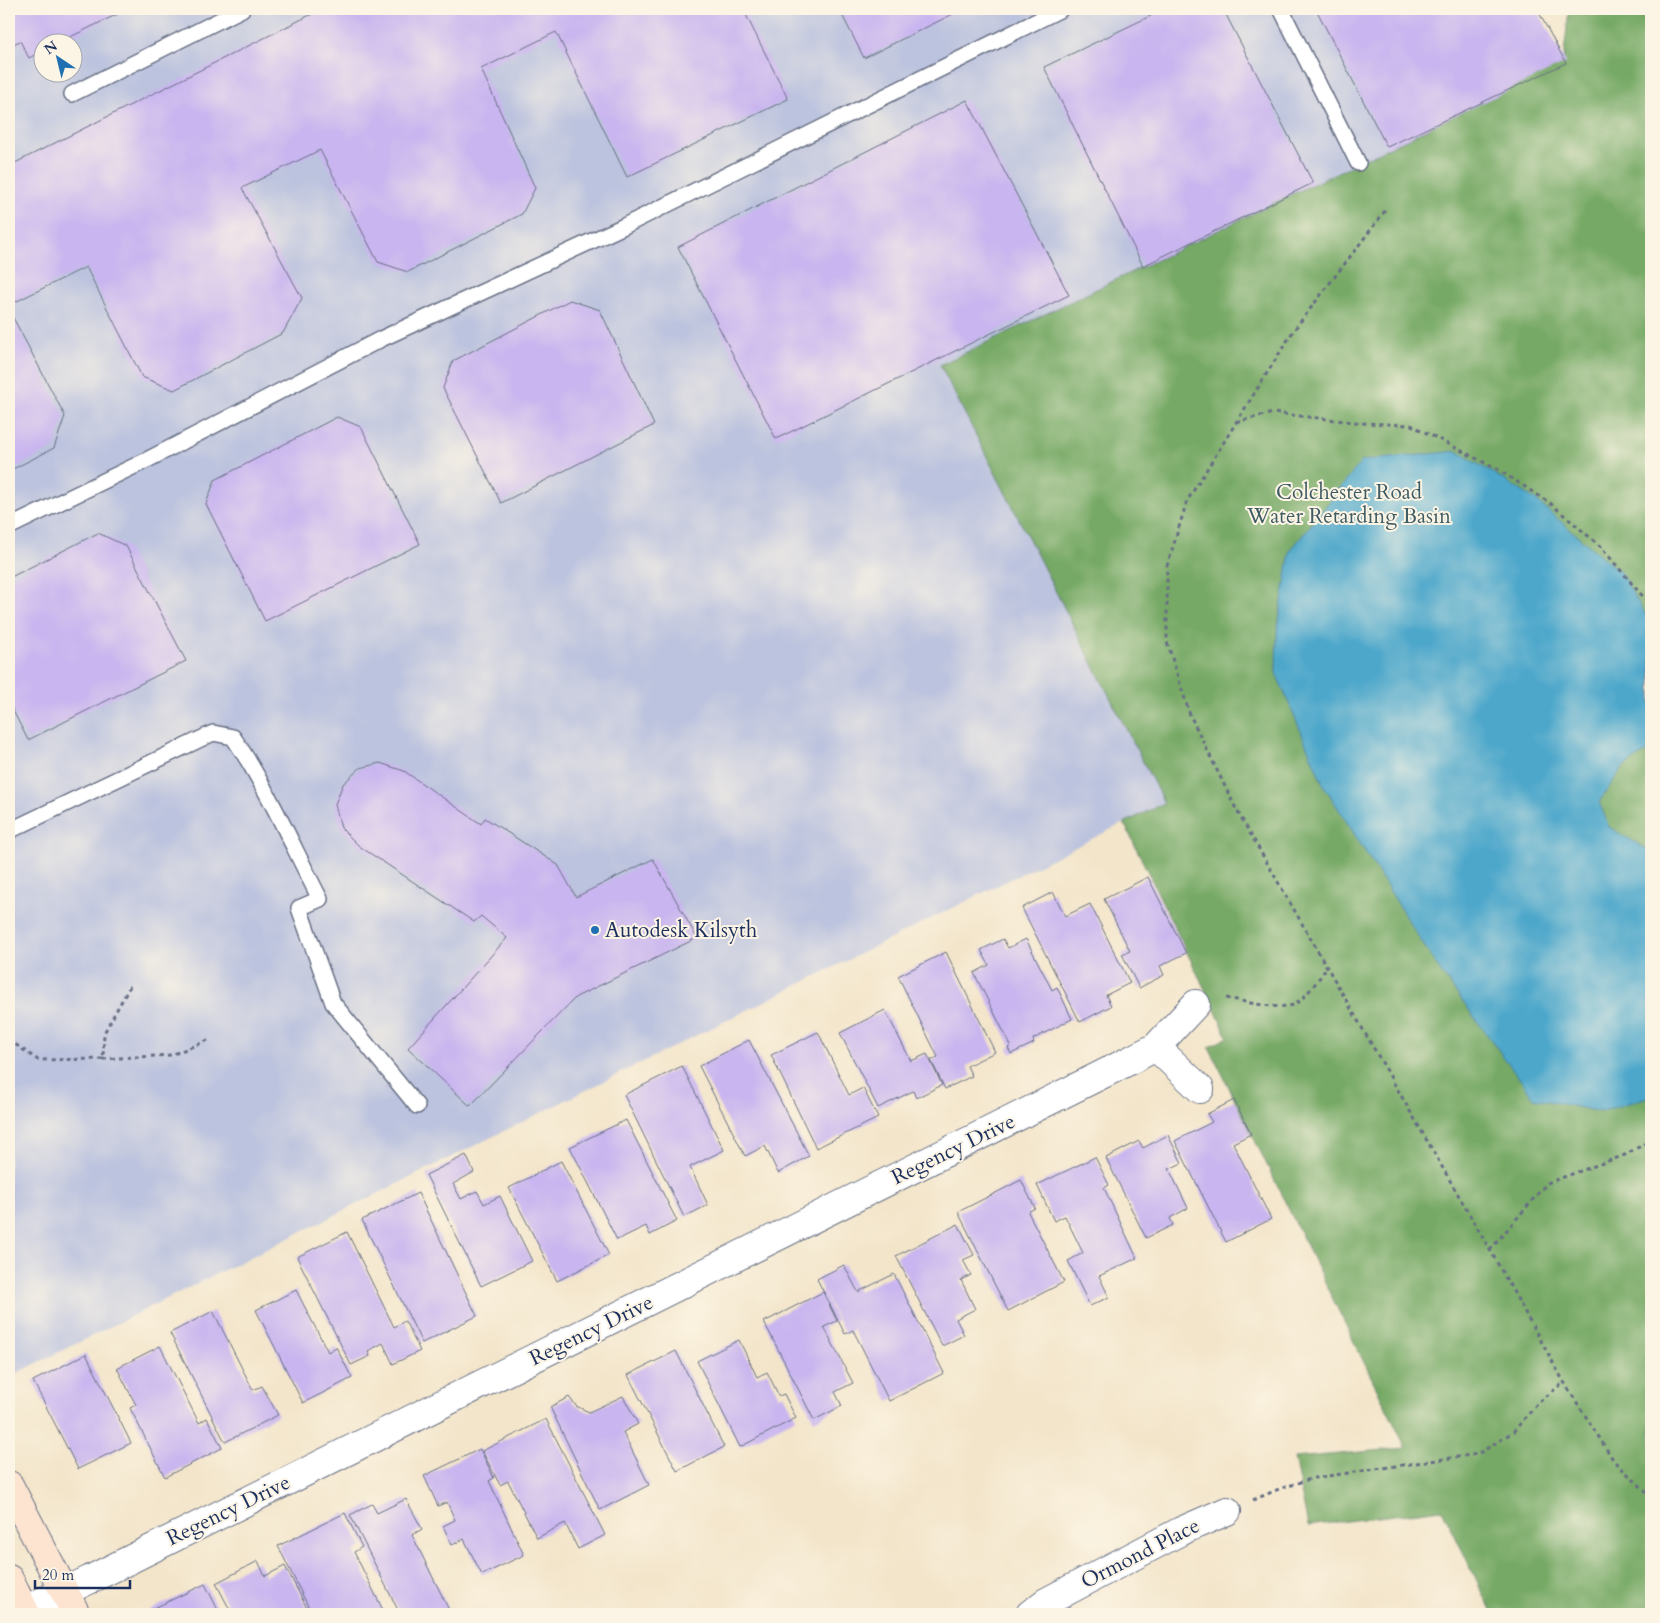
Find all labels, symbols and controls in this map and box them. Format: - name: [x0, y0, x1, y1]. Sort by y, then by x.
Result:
- north arrow: [32, 32, 82, 82]
- text: N: [40, 36, 61, 59]
- park label: Colchester Road Water Retarding Basin: [1246, 478, 1451, 531]
- place label: Autodesk Kilsyth: [605, 916, 758, 945]
- marker: Autodesk Kilsyth: [589, 924, 601, 936]
- street label: Regency Drive: [886, 1107, 1020, 1192]
- street label: Regency Drive: [524, 1288, 658, 1373]
- street label: Regency Drive: [161, 1468, 295, 1553]
- street label: Ormond Place: [1076, 1511, 1205, 1596]
- scale bar: [35, 1558, 130, 1590]
- text: 20 m: [42, 1565, 74, 1585]

